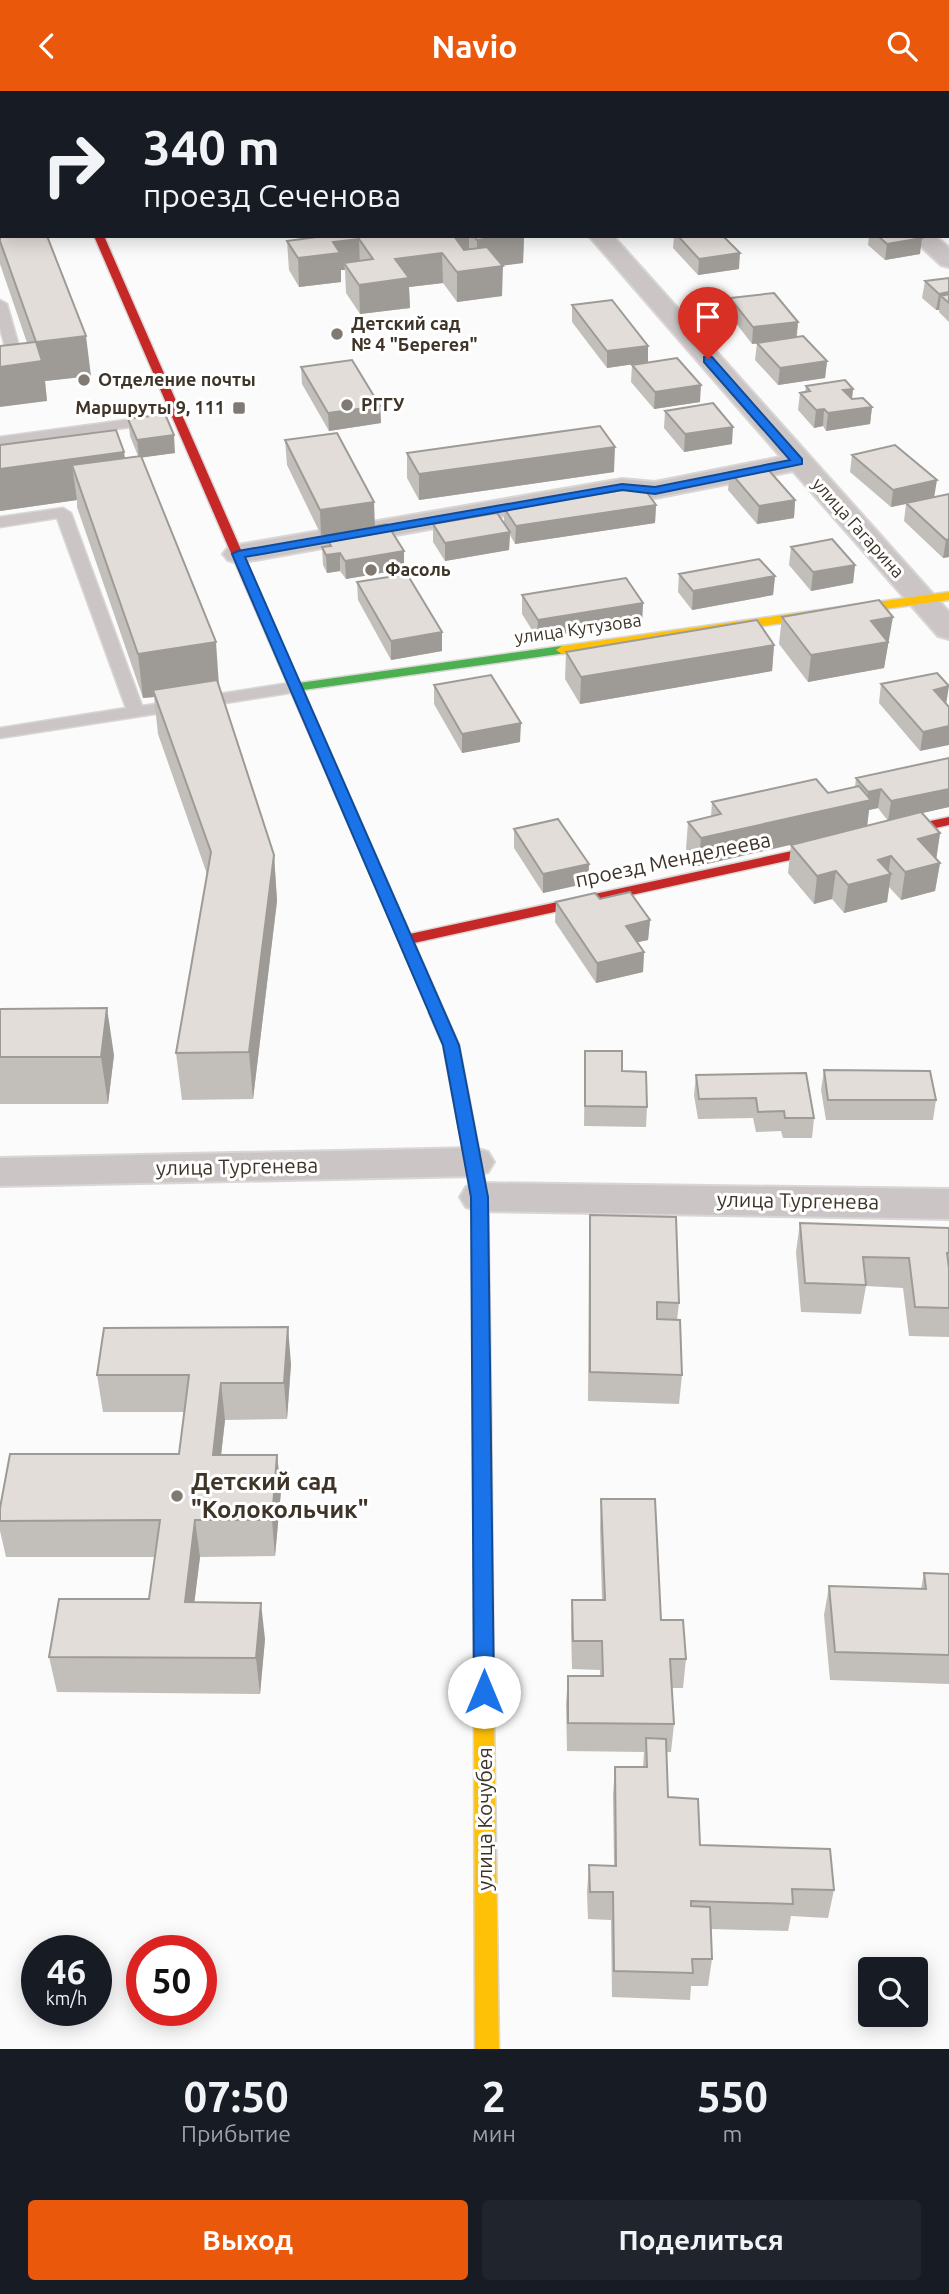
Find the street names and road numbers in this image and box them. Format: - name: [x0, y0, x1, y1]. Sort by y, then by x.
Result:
- street label: улица Гагарина: [809, 473, 909, 581]
- street label: улица Кутузова: [513, 609, 643, 647]
- street label: проезд Менделеева: [573, 827, 773, 891]
- street label: улица Тургенева: [156, 1153, 318, 1179]
- street label: улица Тургенева: [717, 1187, 879, 1213]
- street label: улица Кочубея: [472, 1747, 496, 1891]

